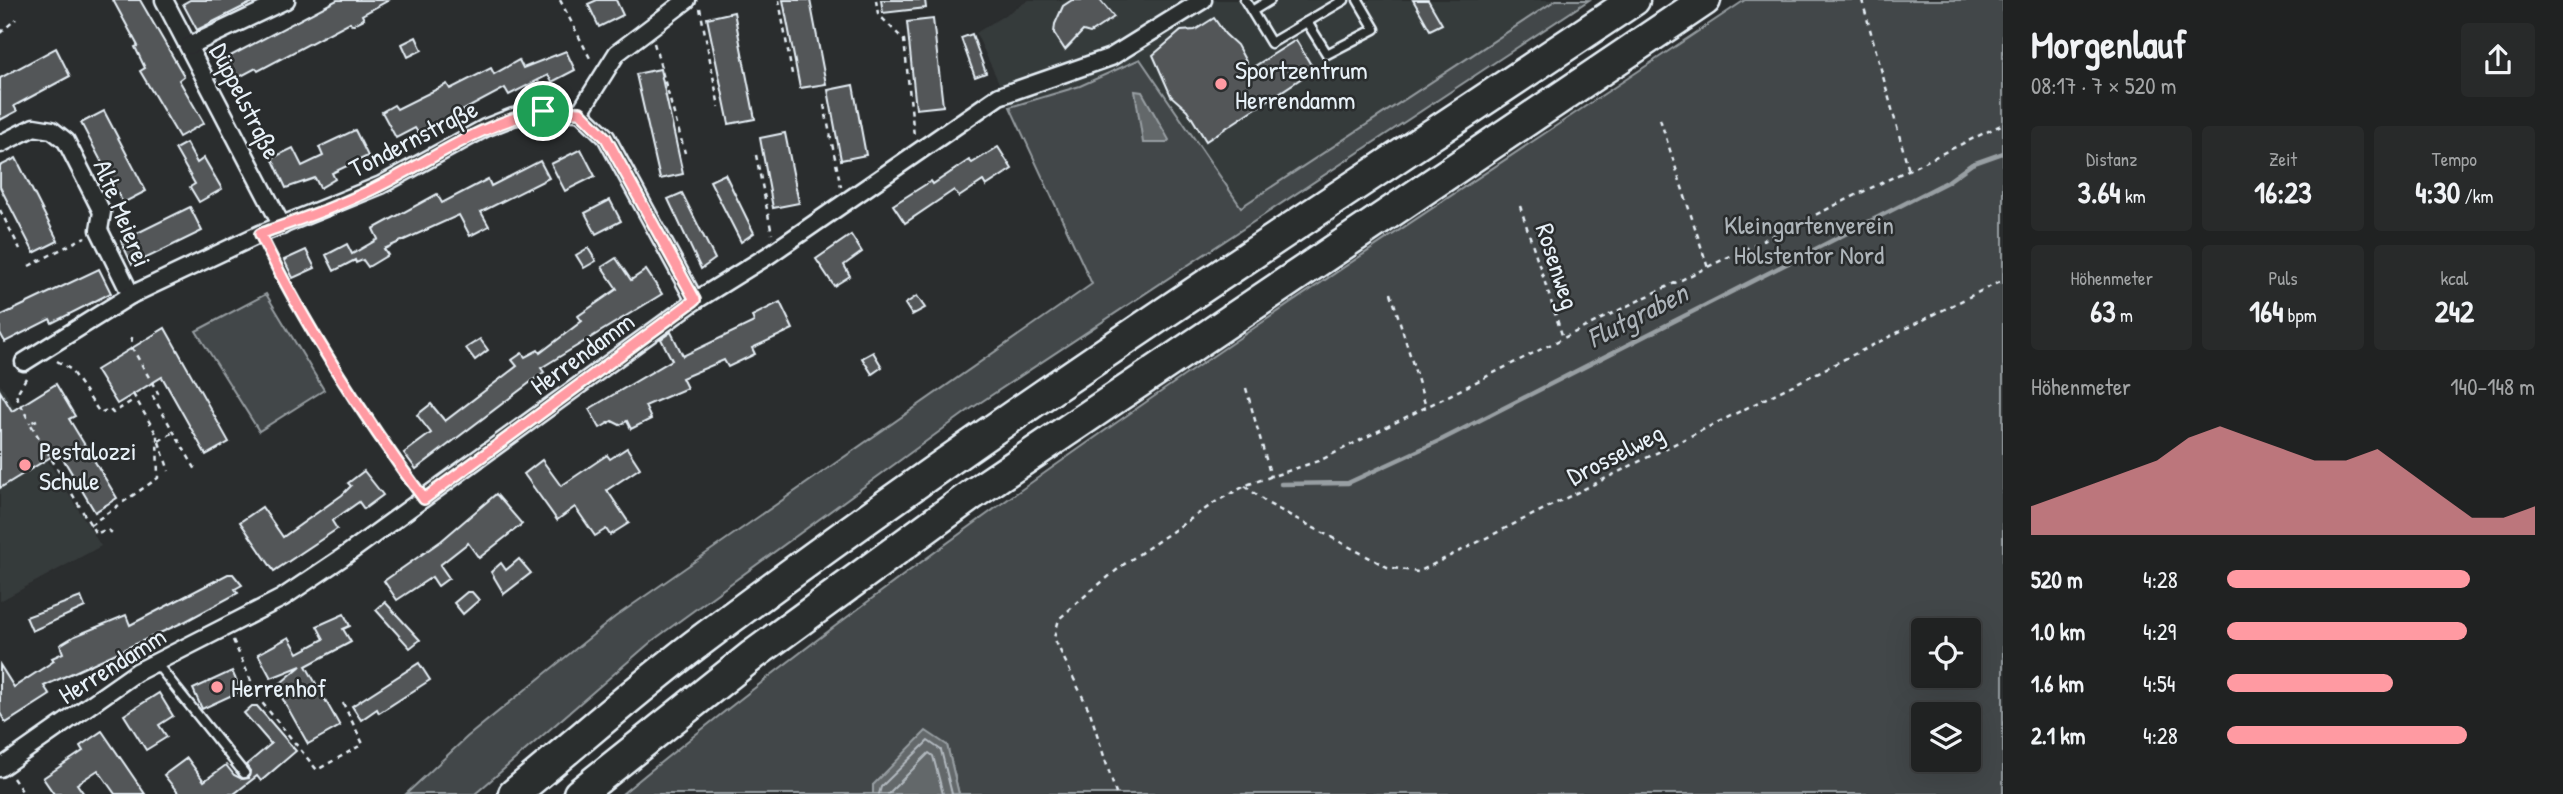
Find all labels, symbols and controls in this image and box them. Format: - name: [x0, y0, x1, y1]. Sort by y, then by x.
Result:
- text: Morgenlauf: [2031, 18, 2187, 70]
- button: share: [2461, 23, 2535, 97]
- street label: Düppelstraße: [202, 37, 290, 165]
- place label: Sportzentrum Herrendamm: [1235, 52, 1368, 117]
- text: 08:17 · 7 × 520 m: [2031, 70, 2176, 101]
- marker: Sportzentrum Herrendamm: [1213, 76, 1229, 92]
- pin: [513, 81, 573, 141]
- street label: Tondernstraße: [343, 91, 483, 185]
- icon: arrive: [524, 92, 562, 130]
- text: Distanz: [2086, 146, 2137, 172]
- text: Zeit: [2269, 146, 2297, 172]
- text: Tempo: [2432, 146, 2477, 172]
- street label: Alte Meierei: [86, 154, 160, 272]
- text: 3.64: [2078, 172, 2121, 212]
- text: 16:23: [2254, 172, 2312, 212]
- text: 4:30: [2415, 172, 2460, 212]
- text: km: [2121, 183, 2146, 209]
- text: /km: [2460, 183, 2493, 209]
- park label: Kleingartenverein Holstentor Nord: [1724, 207, 1894, 272]
- street label: Rosenweg: [1528, 219, 1588, 313]
- text: Höhenmeter: [2070, 265, 2153, 291]
- text: Puls: [2268, 265, 2298, 291]
- text: kcal: [2440, 265, 2468, 291]
- water label: Flutgraben: [1580, 272, 1696, 357]
- text: 63: [2090, 291, 2116, 331]
- text: 164: [2249, 291, 2283, 331]
- text: 242: [2435, 291, 2474, 331]
- text: m: [2116, 302, 2133, 328]
- text: bpm: [2283, 302, 2317, 328]
- street label: Herrendamm: [523, 303, 641, 403]
- text: Höhenmeter: [2031, 371, 2131, 402]
- text: 140–148 m: [2450, 371, 2535, 402]
- street label: Drosselweg: [1561, 415, 1669, 493]
- place label: Pestalozzi Schule: [39, 433, 136, 498]
- marker: Pestalozzi Schule: [17, 457, 33, 473]
- text: 520 m: [2031, 564, 2083, 595]
- text: 4:28: [2143, 564, 2178, 595]
- text: 1.0 km: [2031, 616, 2085, 647]
- text: 4:29: [2143, 616, 2176, 647]
- street label: Herrendamm: [52, 618, 172, 712]
- map controls: [1911, 618, 1981, 772]
- button: locate: [1911, 618, 1981, 688]
- text: 1.6 km: [2031, 668, 2084, 699]
- text: 4:54: [2143, 668, 2175, 699]
- place label: Herrenhof: [231, 670, 327, 705]
- marker: Herrenhof: [209, 679, 225, 695]
- button: layers: [1911, 702, 1981, 772]
- text: 2.1 km: [2031, 720, 2086, 751]
- text: 4:28: [2143, 720, 2178, 751]

